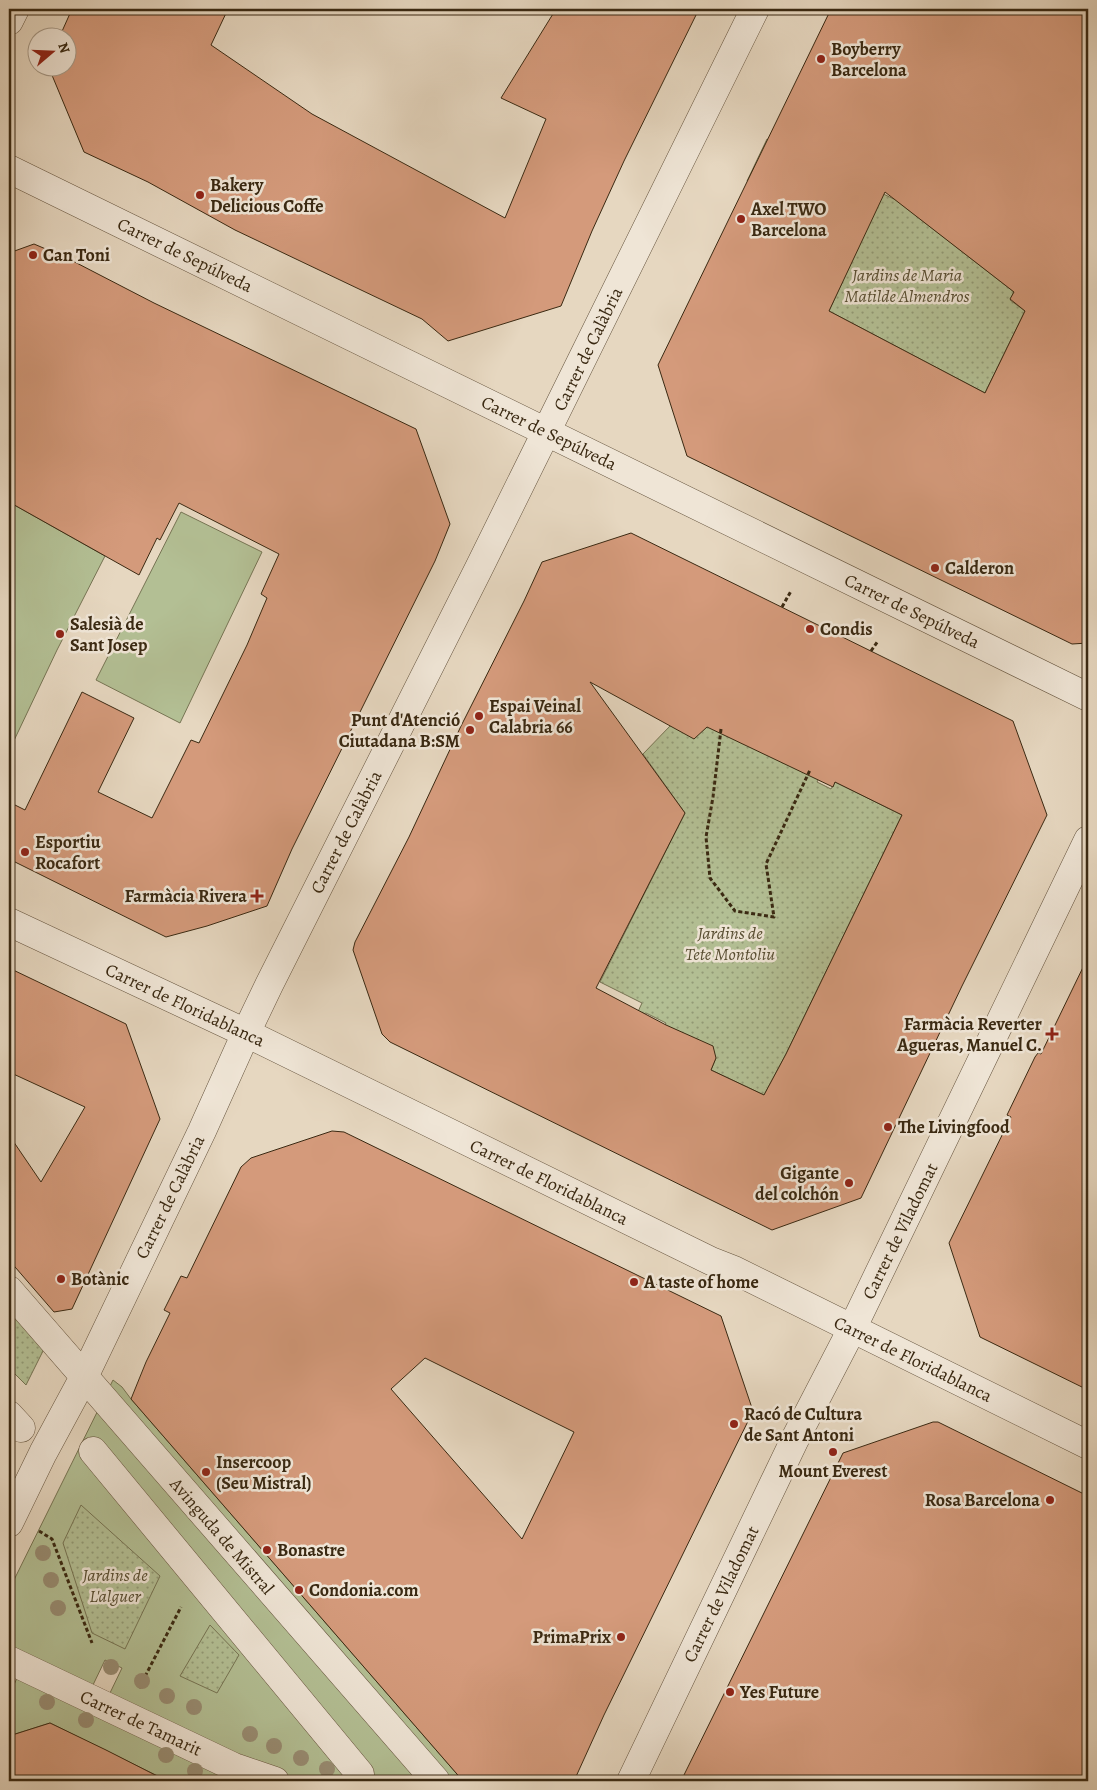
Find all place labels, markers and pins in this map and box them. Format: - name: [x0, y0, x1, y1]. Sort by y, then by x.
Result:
- place label: Boyberry Barcelona: [831, 37, 907, 82]
- marker: Boyberry Barcelona: [815, 53, 827, 65]
- place label: Bakery Delicious Coffe: [210, 173, 323, 218]
- marker: Bakery Delicious Coffe: [194, 189, 206, 201]
- place label: Axel TWO Barcelona: [750, 197, 827, 242]
- marker: Axel TWO Barcelona: [735, 213, 747, 225]
- place label: Can Toni: [43, 243, 110, 267]
- marker: Can Toni: [27, 249, 39, 261]
- place label: Calderon: [945, 556, 1014, 580]
- marker: Calderon: [929, 562, 941, 574]
- place label: Salesià de Sant Josep: [70, 612, 148, 657]
- place label: Condis: [820, 617, 872, 641]
- marker: Condis: [804, 623, 816, 635]
- marker: Salesià de Sant Josep: [54, 628, 66, 640]
- place label: Espai Veinal Calabria 66: [489, 694, 581, 739]
- place label: Punt d'Atenció Ciutadana B:SM: [339, 708, 460, 753]
- marker: Espai Veinal Calabria 66: [473, 710, 485, 722]
- marker: Punt d'Atenció Ciutadana B:SM: [464, 724, 476, 736]
- place label: Esportiu Rocafort: [35, 830, 101, 875]
- marker: Esportiu Rocafort: [19, 846, 31, 858]
- place label: Farmàcia Rivera: [124, 884, 247, 908]
- marker: Farmàcia Rivera: [251, 890, 263, 902]
- place label: Farmàcia Reverter Agueras, Manuel C.: [896, 1012, 1043, 1057]
- marker: Farmàcia Reverter Agueras, Manuel C.: [1046, 1028, 1058, 1040]
- place label: The Livingfood: [898, 1115, 1010, 1139]
- marker: The Livingfood: [882, 1121, 894, 1133]
- place label: Gigante del colchón: [755, 1161, 839, 1206]
- marker: Gigante del colchón: [843, 1177, 855, 1189]
- place label: Botànic: [71, 1267, 129, 1291]
- place label: A taste of home: [643, 1270, 759, 1294]
- marker: Botànic: [55, 1273, 67, 1285]
- marker: A taste of home: [628, 1276, 640, 1288]
- place label: Racó de Cultura de Sant Antoni: [744, 1402, 862, 1447]
- marker: Racó de Cultura de Sant Antoni: [728, 1418, 740, 1430]
- marker: Mount Everest: [827, 1446, 839, 1458]
- place label: Insercoop (Seu Mistral): [216, 1450, 311, 1495]
- place label: Mount Everest: [779, 1459, 887, 1483]
- marker: Insercoop (Seu Mistral): [200, 1466, 212, 1478]
- place label: Rosa Barcelona: [925, 1488, 1040, 1512]
- marker: Rosa Barcelona: [1044, 1494, 1056, 1506]
- place label: Bonastre: [277, 1538, 345, 1562]
- marker: Bonastre: [261, 1544, 273, 1556]
- place label: Condonia.com: [309, 1578, 419, 1602]
- marker: Condonia.com: [293, 1584, 305, 1596]
- place label: PrimaPrix: [533, 1625, 611, 1649]
- marker: PrimaPrix: [615, 1631, 627, 1643]
- place label: Yes Future: [739, 1680, 819, 1704]
- marker: Yes Future: [724, 1686, 736, 1698]

